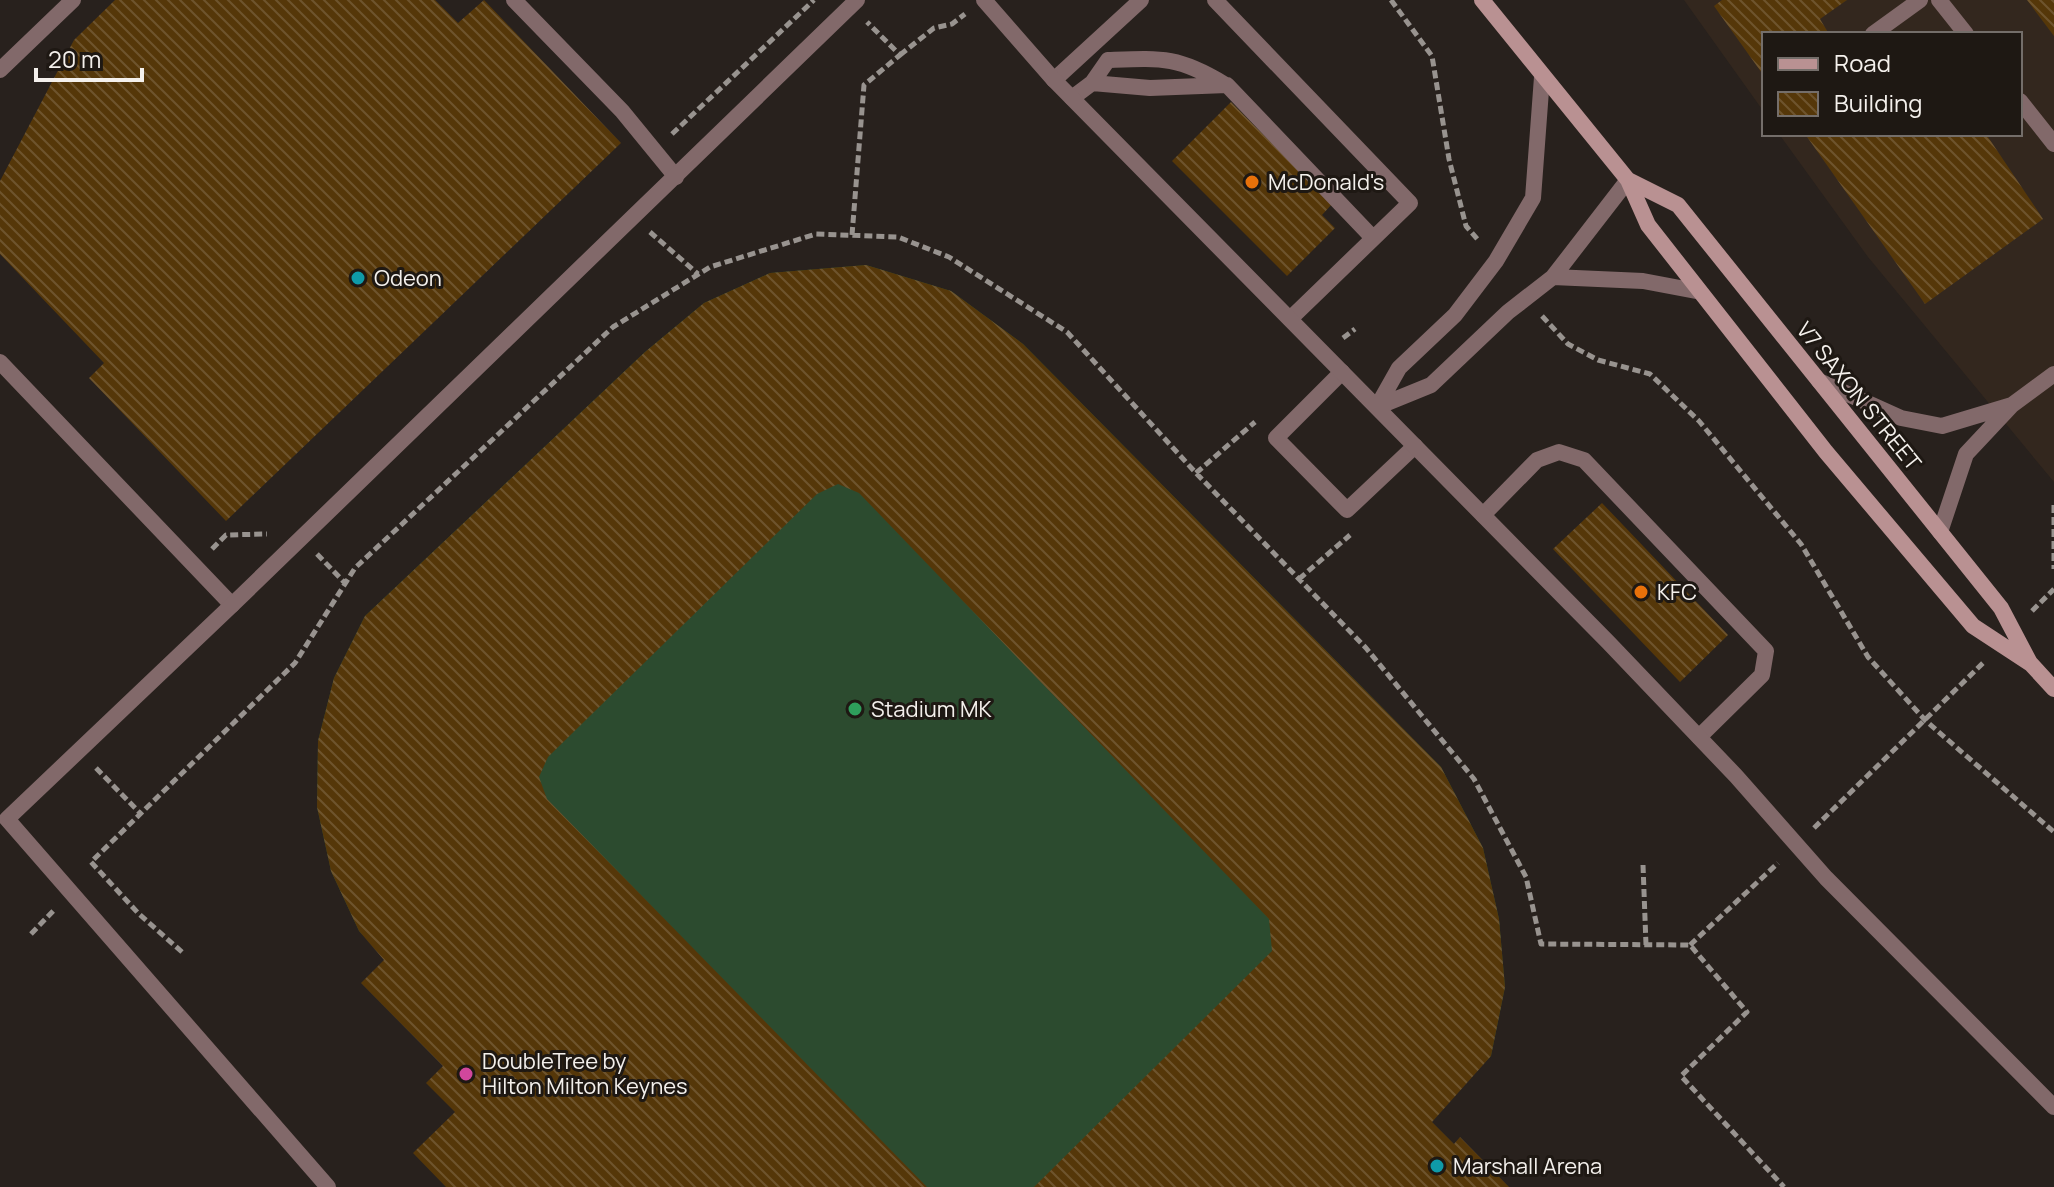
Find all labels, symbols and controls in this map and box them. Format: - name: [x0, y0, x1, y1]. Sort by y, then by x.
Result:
- scale bar: [36, 32, 142, 82]
- legend: [1762, 32, 2022, 136]
- text: 20 m: [48, 42, 101, 75]
- text: Road: [1834, 46, 1891, 79]
- text: Building: [1834, 86, 1922, 119]
- place label: McDonald's: [1268, 167, 1384, 197]
- marker: McDonald's: [1243, 173, 1261, 191]
- place label: Odeon: [374, 263, 442, 293]
- marker: Odeon: [349, 269, 367, 287]
- street label: V7 SAXON STREET: [1790, 315, 1928, 477]
- place label: KFC: [1657, 577, 1697, 607]
- marker: KFC: [1632, 583, 1650, 601]
- place label: Stadium MK: [871, 694, 992, 724]
- marker: Stadium MK: [846, 700, 864, 718]
- place label: DoubleTree by Hilton Milton Keynes: [482, 1046, 688, 1101]
- marker: DoubleTree by Hilton Milton Keynes: [457, 1065, 475, 1083]
- place label: Marshall Arena: [1453, 1151, 1602, 1181]
- marker: Marshall Arena: [1428, 1157, 1446, 1175]

